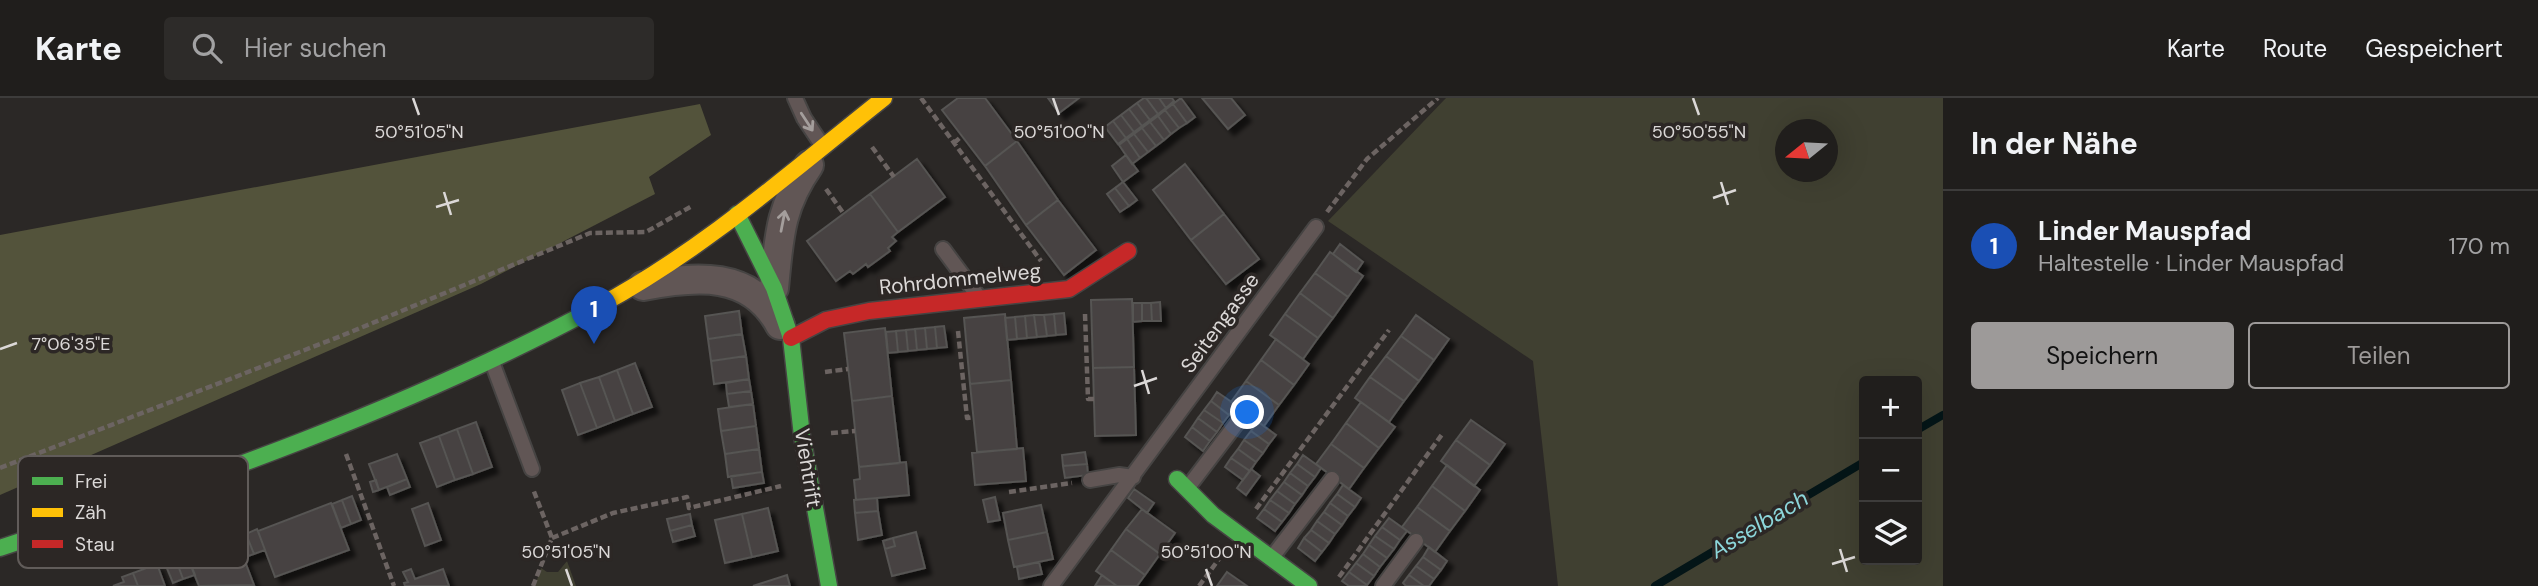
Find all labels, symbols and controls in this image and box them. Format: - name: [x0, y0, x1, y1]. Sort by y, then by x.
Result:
- search box: [164, 17, 654, 80]
- text: Karte: [35, 27, 122, 70]
- icon: search: [188, 29, 226, 67]
- text: Hier suchen: [244, 31, 387, 65]
- text: Karte: [2167, 33, 2225, 64]
- text: Route: [2263, 33, 2327, 64]
- text: Gespeichert: [2365, 33, 2503, 64]
- one-way arrow: [800, 112, 814, 131]
- north arrow: [1775, 119, 1838, 182]
- text: 50°51'05"N: [374, 120, 464, 144]
- text: 50°51'00"N: [1013, 120, 1105, 144]
- text: 50°50'55"N: [1652, 120, 1746, 144]
- text: In der Nähe: [1971, 124, 2138, 163]
- one-way arrow: [776, 210, 790, 233]
- text: Linder Mauspfad: [2038, 214, 2252, 248]
- text: 1: [1990, 231, 1998, 261]
- text: 170 m: [2449, 231, 2510, 261]
- text: Haltestelle · Linder Mauspfad: [2038, 248, 2344, 278]
- street label: Rohrdommelweg: [878, 257, 1043, 301]
- street label: Seitengasse: [1174, 267, 1266, 379]
- pin: 1: [571, 286, 617, 344]
- button: Speichern: [1971, 322, 2234, 389]
- button: Teilen: [2248, 322, 2510, 389]
- text: 7°06'35"E: [32, 332, 110, 356]
- map controls: [1859, 376, 1922, 565]
- button: +: [1859, 376, 1922, 439]
- your location: [1230, 395, 1264, 429]
- street label: Viehtrift: [788, 427, 828, 509]
- button: −: [1859, 439, 1922, 502]
- legend: [18, 456, 248, 568]
- text: Frei: [75, 469, 107, 494]
- water label: Asselbach: [1703, 483, 1814, 566]
- text: Zäh: [75, 500, 107, 525]
- button: layers: [1859, 502, 1922, 565]
- text: Stau: [75, 532, 115, 557]
- text: 50°51'05"N: [521, 540, 611, 564]
- text: 50°51'00"N: [1160, 540, 1252, 564]

